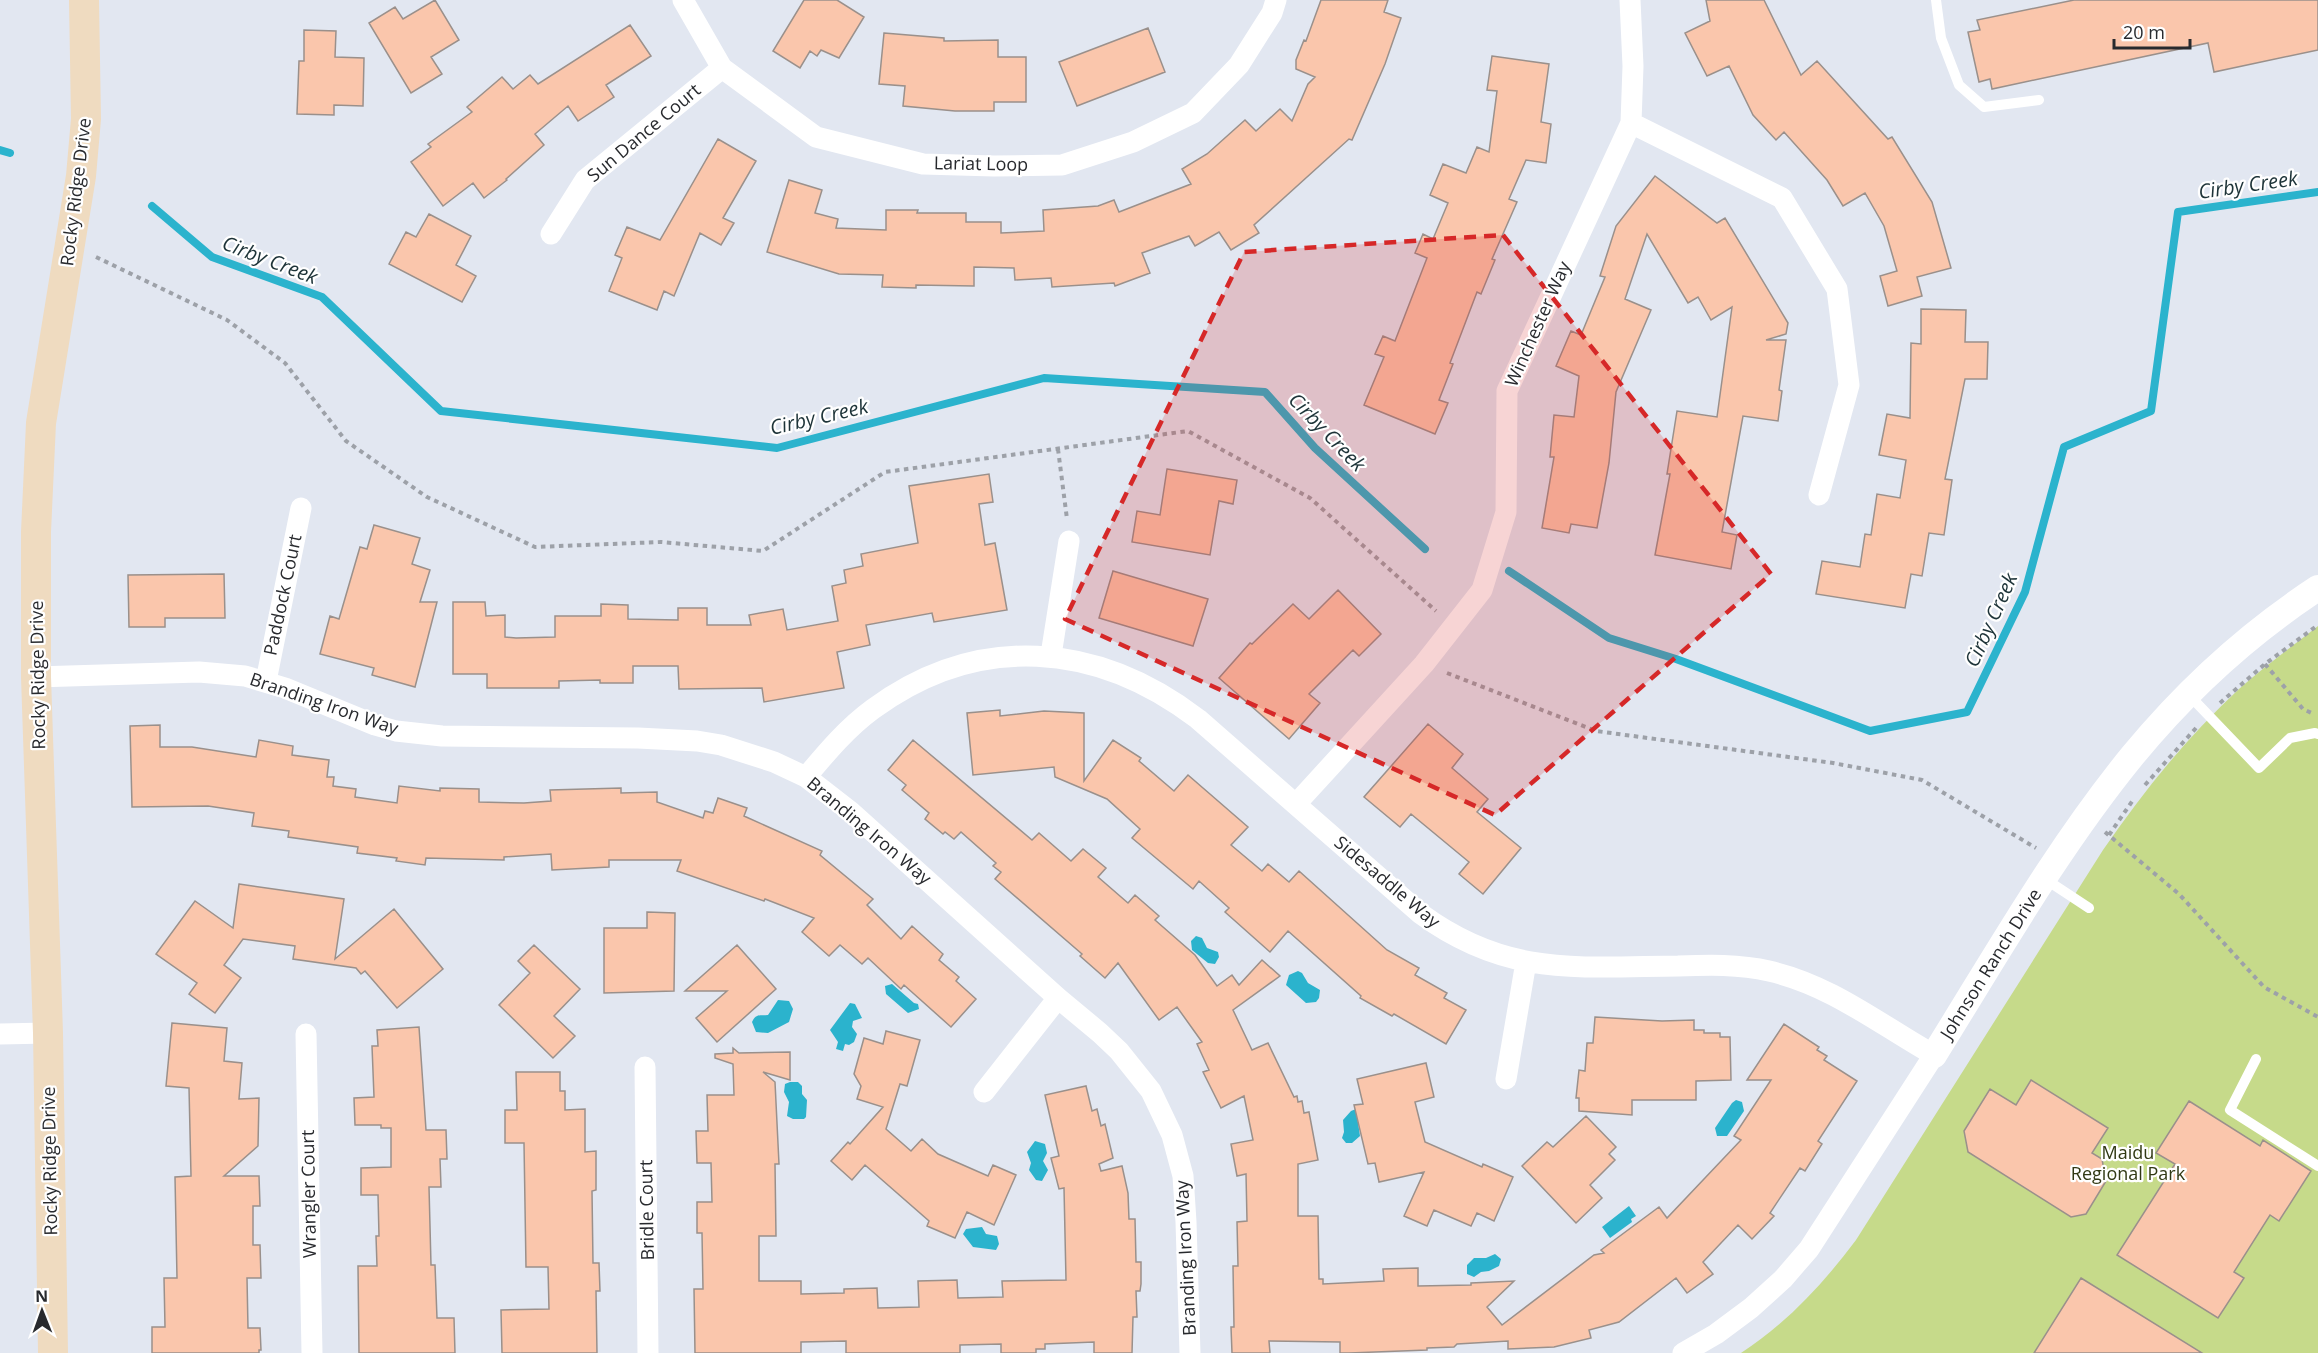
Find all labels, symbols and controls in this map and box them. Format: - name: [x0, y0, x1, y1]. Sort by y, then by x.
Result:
- scale bar: [2114, 12, 2190, 50]
- text: 20 m: [2123, 20, 2165, 44]
- street label: Sun Dance Court: [582, 78, 705, 187]
- street label: Rocky Ridge Drive: [54, 116, 96, 267]
- street label: Lariat Loop: [934, 150, 1028, 176]
- water label: Cirby Creek: [2197, 164, 2301, 205]
- water label: Cirby Creek: [219, 229, 323, 290]
- street label: Winchester Way: [1499, 256, 1576, 390]
- water label: Cirby Creek: [1283, 386, 1373, 478]
- water label: Cirby Creek: [767, 392, 872, 441]
- street label: Paddock Court: [257, 532, 307, 658]
- water label: Cirby Creek: [1958, 568, 2024, 671]
- street label: Rocky Ridge Drive: [24, 600, 50, 750]
- street label: Branding Iron Way: [247, 666, 403, 740]
- street label: Branding Iron Way: [802, 771, 938, 890]
- street label: Sidesaddle Way: [1330, 830, 1446, 933]
- street label: Johnson Ranch Drive: [1933, 884, 2046, 1045]
- street label: Rocky Ridge Drive: [36, 1086, 62, 1236]
- street label: Wrangler Court: [295, 1130, 321, 1258]
- park label: Maidu Regional Park: [2071, 1140, 2186, 1185]
- street label: Bridle Court: [633, 1159, 659, 1261]
- street label: Branding Iron Way: [1169, 1179, 1201, 1336]
- north arrow: [12, 1281, 72, 1341]
- text: N: [35, 1285, 48, 1307]

